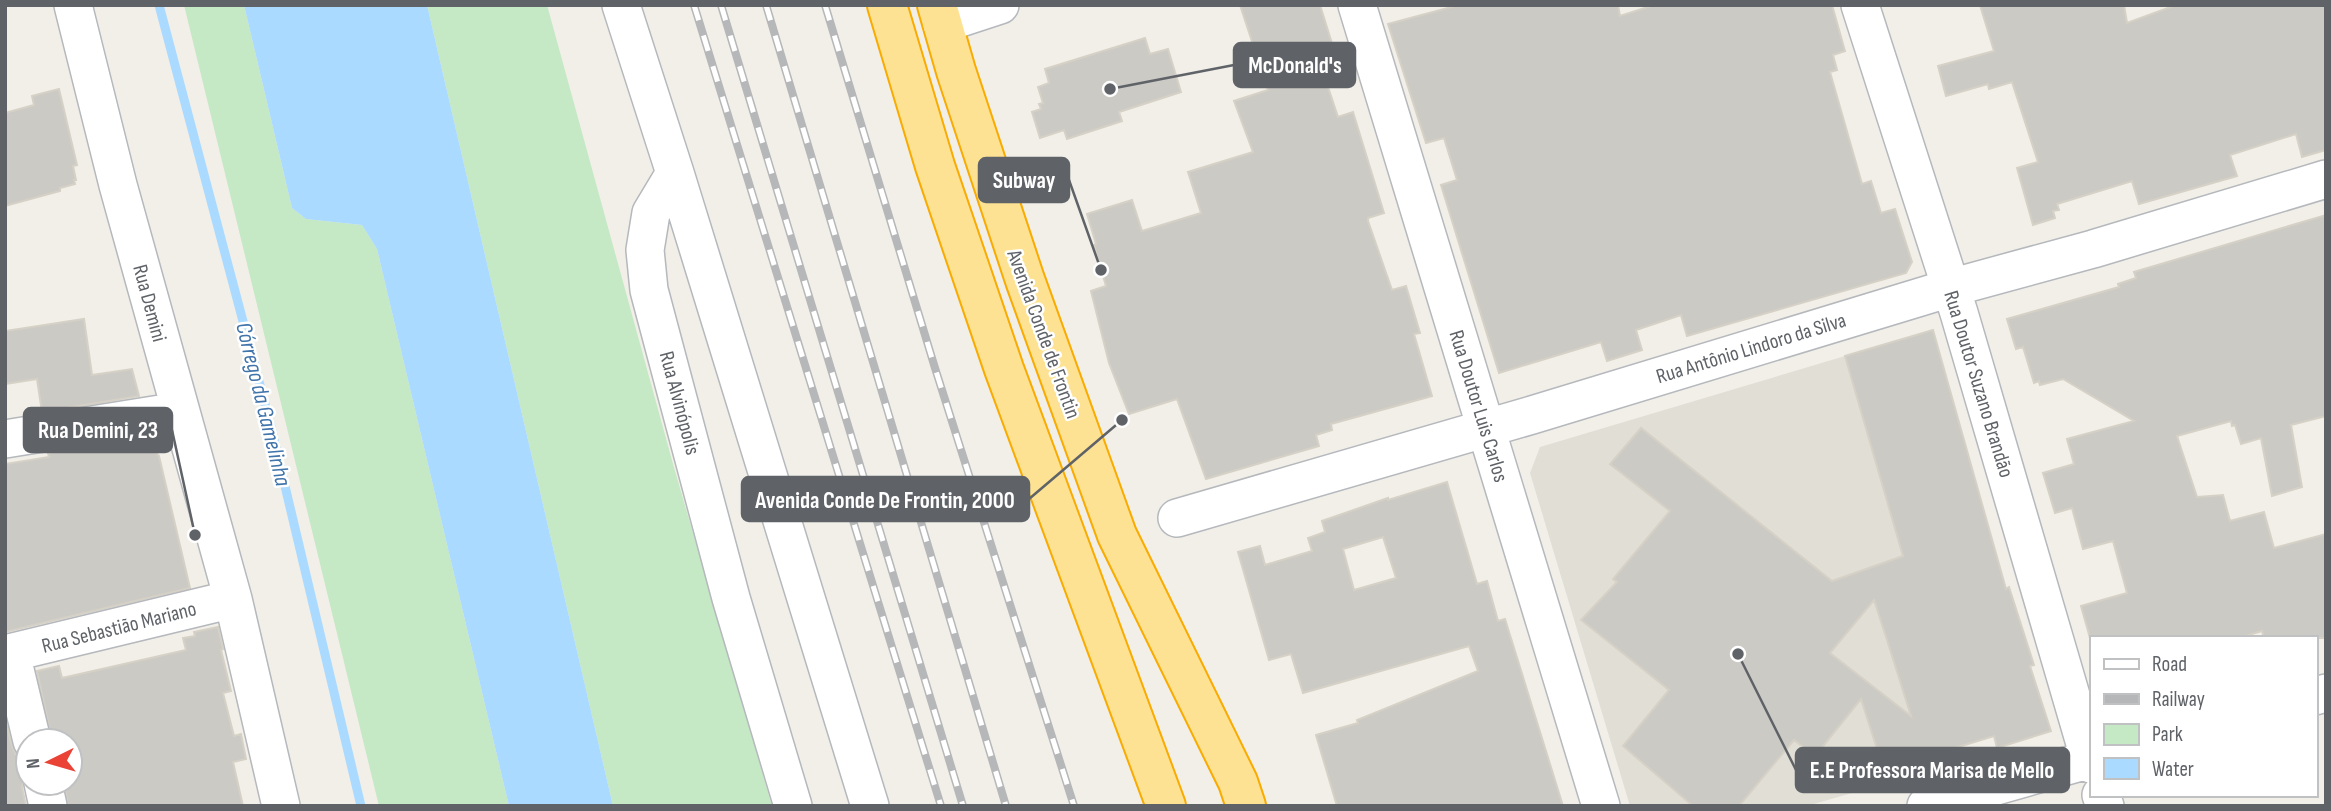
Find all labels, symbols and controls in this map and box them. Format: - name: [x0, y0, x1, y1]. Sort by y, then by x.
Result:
- callout: McDonald's: [1234, 43, 1355, 87]
- text: McDonald's: [1248, 52, 1342, 80]
- callout: Subway: [979, 158, 1069, 202]
- text: Subway: [993, 167, 1056, 195]
- street label: Avenida Conde de Frontin: [1001, 245, 1086, 422]
- street label: Rua Demini: [127, 262, 172, 345]
- street label: Rua Doutor Suzano Brandão: [1938, 288, 2019, 481]
- street label: Rua Antônio Lindoro da Silva: [1653, 308, 1849, 389]
- water label: Córrego da Gamelinha: [229, 319, 297, 490]
- street label: Rua Doutor Luis Carlos: [1444, 327, 1513, 485]
- street label: Rua Alvinópolis: [654, 349, 705, 458]
- callout: Rua Demini, 23: [24, 408, 172, 452]
- text: Rua Demini, 23: [38, 417, 158, 445]
- callout: Avenida Conde De Frontin, 2000: [742, 477, 1029, 521]
- text: Avenida Conde De Frontin, 2000: [754, 487, 1015, 515]
- street label: Rua Sebastião Mariano: [39, 596, 199, 659]
- legend: [2090, 636, 2317, 797]
- text: Road: [2152, 652, 2187, 677]
- text: Railway: [2152, 687, 2205, 712]
- text: Park: [2152, 722, 2183, 747]
- north arrow: [14, 727, 84, 797]
- callout: E.E Professora Marisa de Mello: [1796, 748, 2069, 792]
- text: N: [22, 757, 45, 769]
- text: E.E Professora Marisa de Mello: [1810, 757, 2054, 785]
- text: Water: [2152, 757, 2194, 782]

